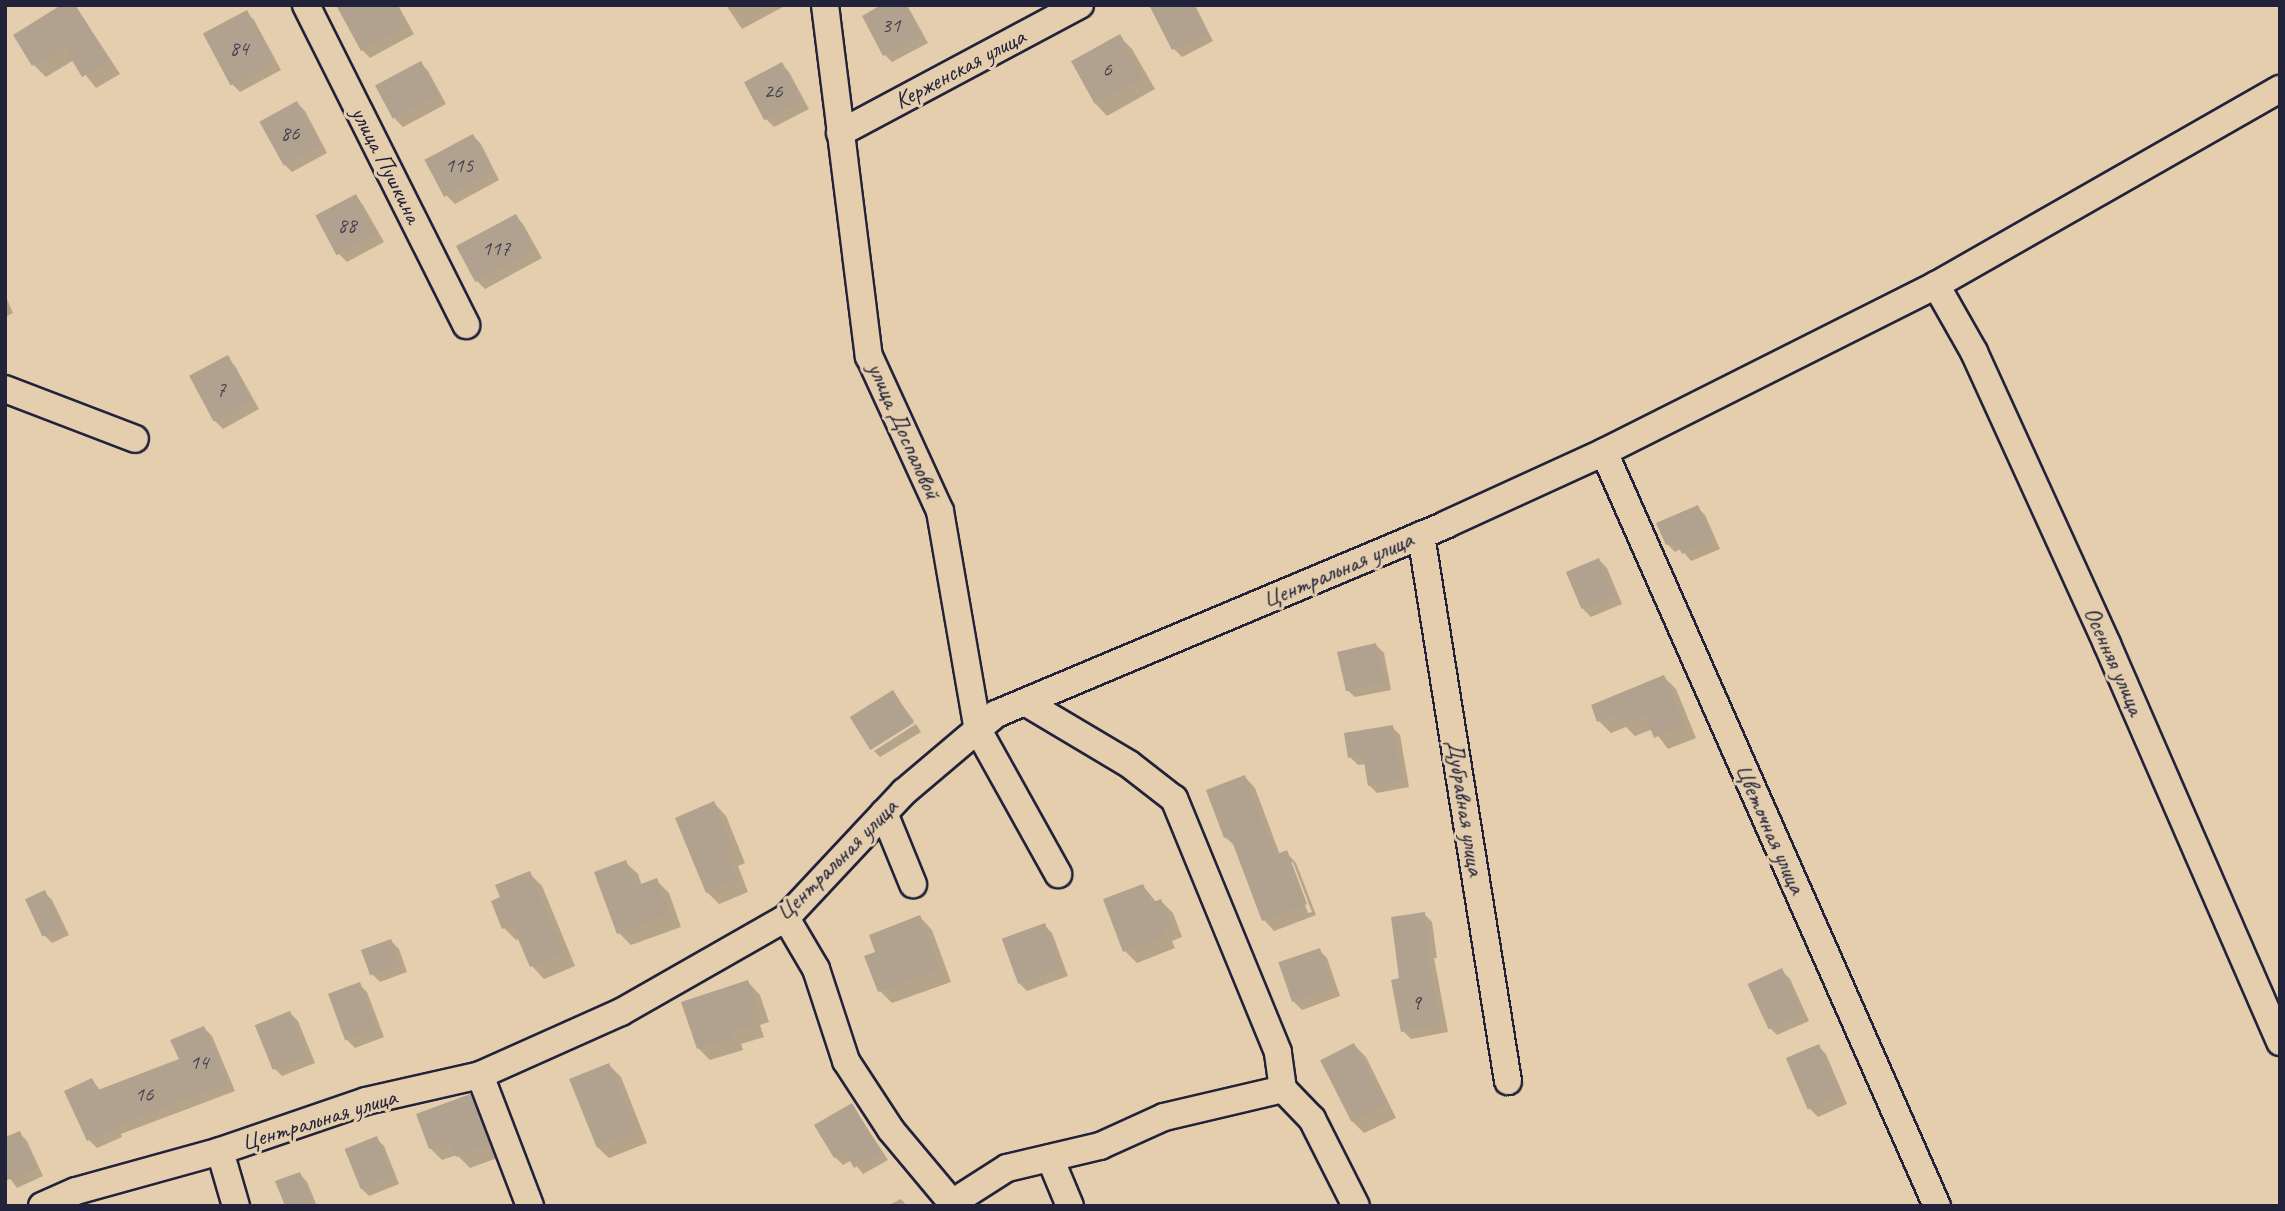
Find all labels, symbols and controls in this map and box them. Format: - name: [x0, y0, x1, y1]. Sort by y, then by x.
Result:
- house number: 31: [882, 12, 900, 38]
- street label: Керженская улица: [889, 22, 1031, 116]
- house number: 84: [230, 35, 248, 61]
- house number: 6: [1102, 56, 1112, 82]
- house number: 26: [764, 78, 782, 104]
- street label: улица Пушкина: [344, 101, 428, 229]
- house number: 86: [281, 120, 299, 146]
- house number: 115: [445, 152, 473, 178]
- house number: 88: [338, 212, 356, 238]
- house number: 117: [482, 235, 510, 261]
- street label: улица Доспаловой: [861, 358, 947, 504]
- house number: 7: [216, 376, 226, 402]
- street label: Центральная улица: [1258, 525, 1418, 615]
- street label: Осенняя улица: [2077, 602, 2151, 720]
- street label: Дубравная улица: [1440, 737, 1490, 879]
- street label: Цветочная улица: [1728, 758, 1812, 900]
- street label: Центральная улица: [770, 793, 904, 927]
- house number: 9: [1411, 989, 1421, 1015]
- house number: 14: [190, 1049, 208, 1075]
- house number: 16: [135, 1081, 153, 1107]
- street label: Центральная улица: [237, 1083, 401, 1157]

